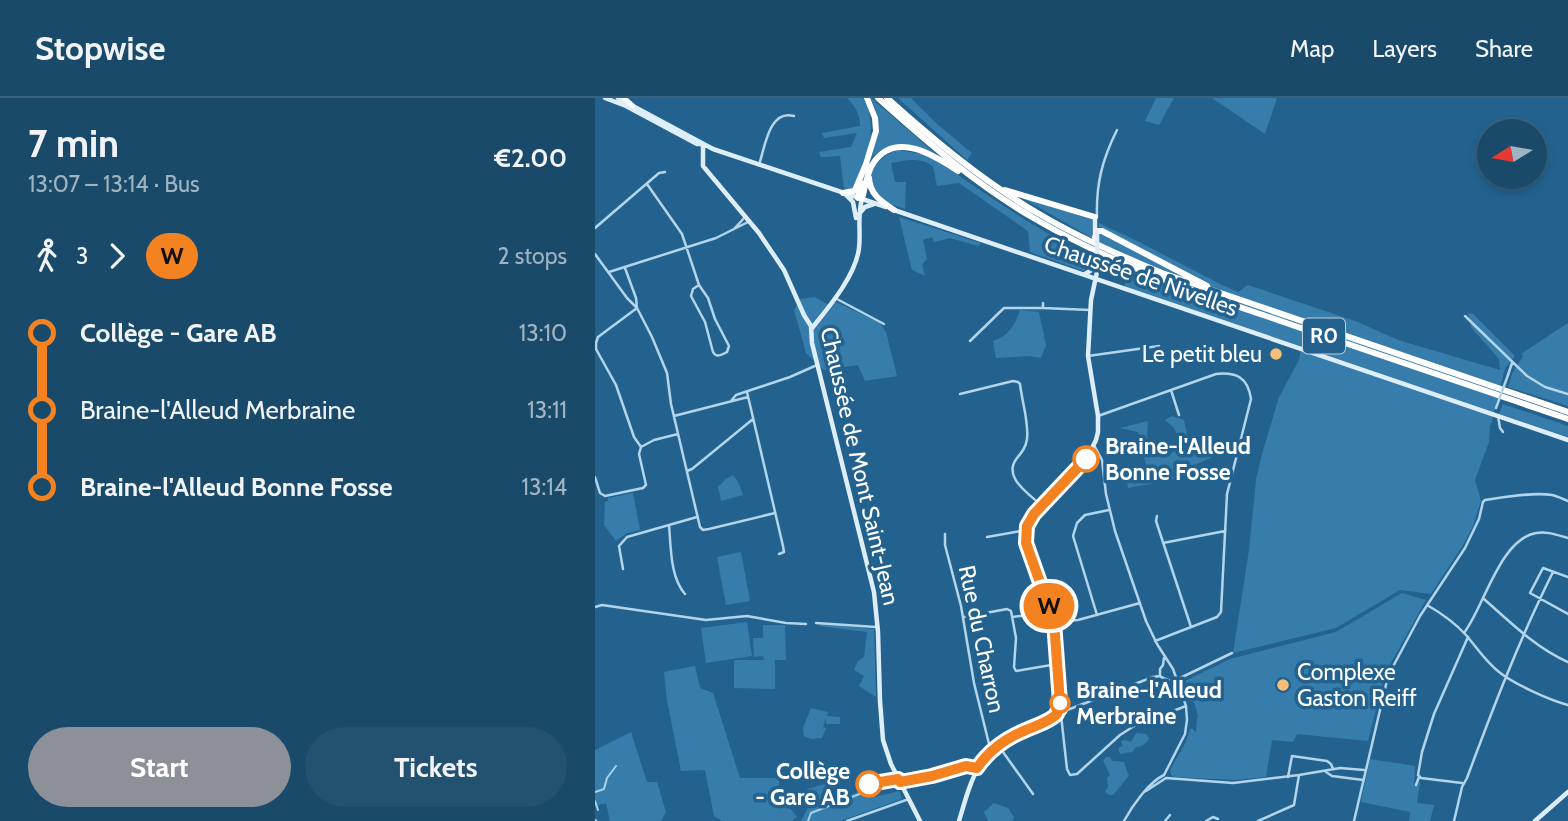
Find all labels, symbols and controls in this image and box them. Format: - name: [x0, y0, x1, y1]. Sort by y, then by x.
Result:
- text: Stopwise: [35, 28, 165, 68]
- text: Map: [1290, 34, 1334, 63]
- text: Layers: [1372, 34, 1437, 63]
- text: Share: [1475, 34, 1533, 63]
- north arrow: [1477, 119, 1547, 189]
- map controls: [1477, 119, 1547, 189]
- text: 7 min: [28, 120, 119, 167]
- text: €2.00: [494, 142, 567, 174]
- text: 13:07 – 13:14 · Bus: [28, 170, 200, 198]
- street label: Chaussée de Nivelles: [1040, 230, 1242, 322]
- icon: walk: [28, 237, 66, 275]
- icon: forward: [98, 237, 136, 275]
- text: W: [160, 241, 184, 270]
- text: 3: [76, 242, 88, 270]
- text: 2 stops: [498, 242, 567, 270]
- text: Collège - Gare AB: [80, 317, 277, 349]
- road number: R0: [1303, 318, 1345, 354]
- text: 13:10: [519, 319, 567, 347]
- street label: Chaussée de Mont Saint-Jean: [814, 324, 906, 608]
- place label: Le petit bleu: [1142, 340, 1262, 368]
- marker: Le petit bleu: [1268, 346, 1284, 362]
- text: Braine-l'Alleud Merbraine: [80, 394, 355, 426]
- text: 13:11: [527, 396, 567, 424]
- place label: Braine-l'Alleud Bonne Fosse: [1105, 432, 1251, 486]
- marker: Braine-l'Alleud Bonne Fosse: [1073, 446, 1099, 472]
- text: Braine-l'Alleud Bonne Fosse: [80, 471, 393, 503]
- text: 13:14: [521, 473, 567, 501]
- street label: Rue du Charron: [953, 563, 1011, 715]
- line badge: W: [1026, 583, 1072, 629]
- text: W: [1037, 591, 1061, 620]
- place label: Complexe Gaston Reiff: [1297, 658, 1417, 712]
- place label: Braine-l'Alleud Merbraine: [1076, 676, 1222, 730]
- marker: Complexe Gaston Reiff: [1275, 677, 1291, 693]
- marker: Braine-l'Alleud Merbraine: [1050, 693, 1070, 713]
- button: Start: [28, 727, 291, 807]
- button: Tickets: [305, 727, 567, 807]
- place label: Collège - Gare AB: [755, 757, 850, 811]
- marker: Collège - Gare AB: [856, 771, 882, 797]

